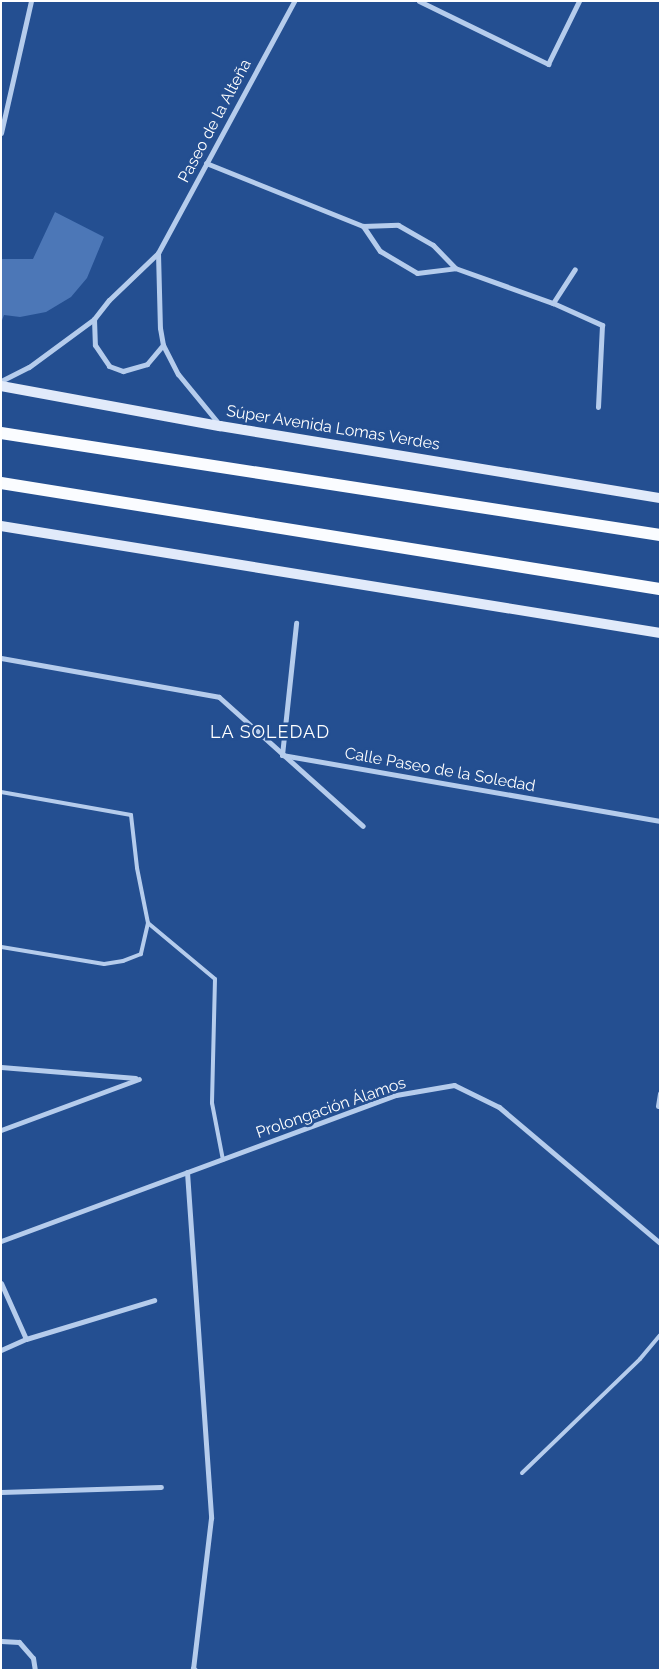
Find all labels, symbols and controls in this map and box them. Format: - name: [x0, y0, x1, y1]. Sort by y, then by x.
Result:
- street label: Paseo de la Alteña: [174, 56, 256, 186]
- street label: Súper Avenida Lomas Verdes: [224, 402, 442, 454]
- district label: LA SOLEDAD: [208, 721, 332, 743]
- street label: Calle Paseo de la Soledad: [343, 744, 537, 796]
- street label: Prolongación Álamos: [253, 1073, 409, 1143]

